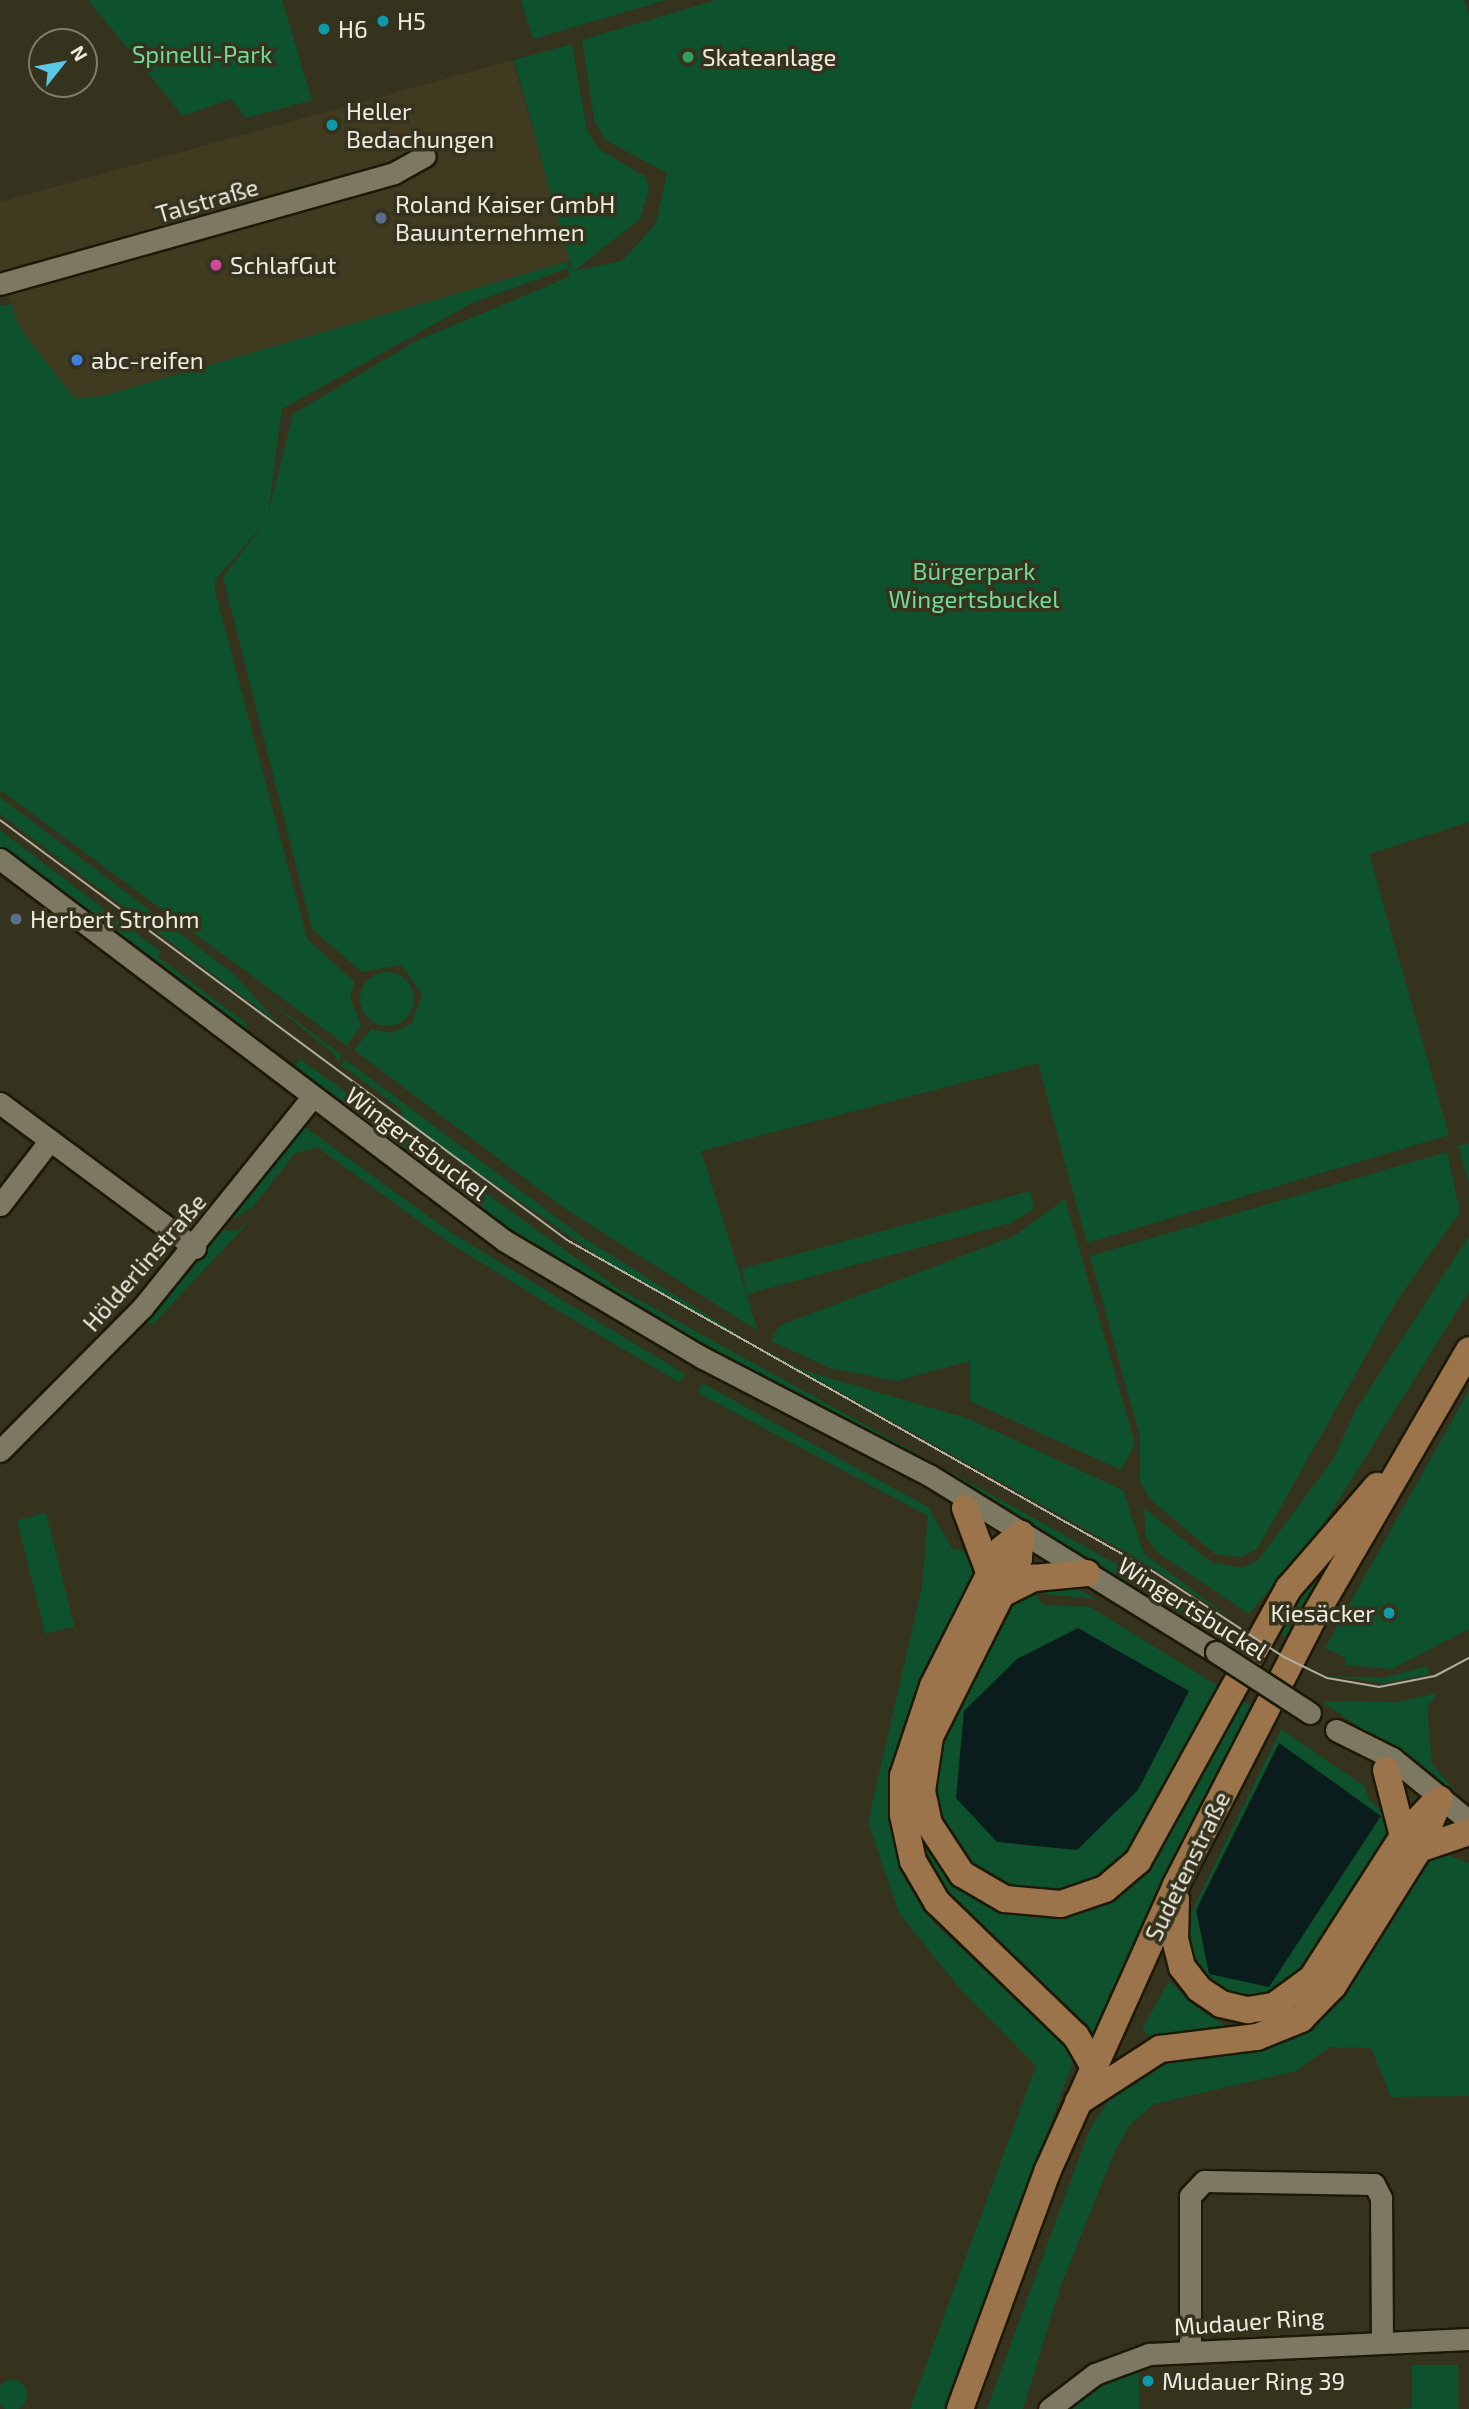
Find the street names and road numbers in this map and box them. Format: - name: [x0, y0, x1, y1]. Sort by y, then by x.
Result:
- street label: Talstraße: [152, 172, 262, 228]
- street label: Wingertsbuckel: [340, 1080, 494, 1206]
- street label: Hölderlinstraße: [76, 1187, 212, 1337]
- street label: Wingertsbuckel: [1113, 1551, 1273, 1665]
- street label: Sudetenstraße: [1138, 1786, 1236, 1946]
- street label: Mudauer Ring: [1173, 2301, 1325, 2341]

